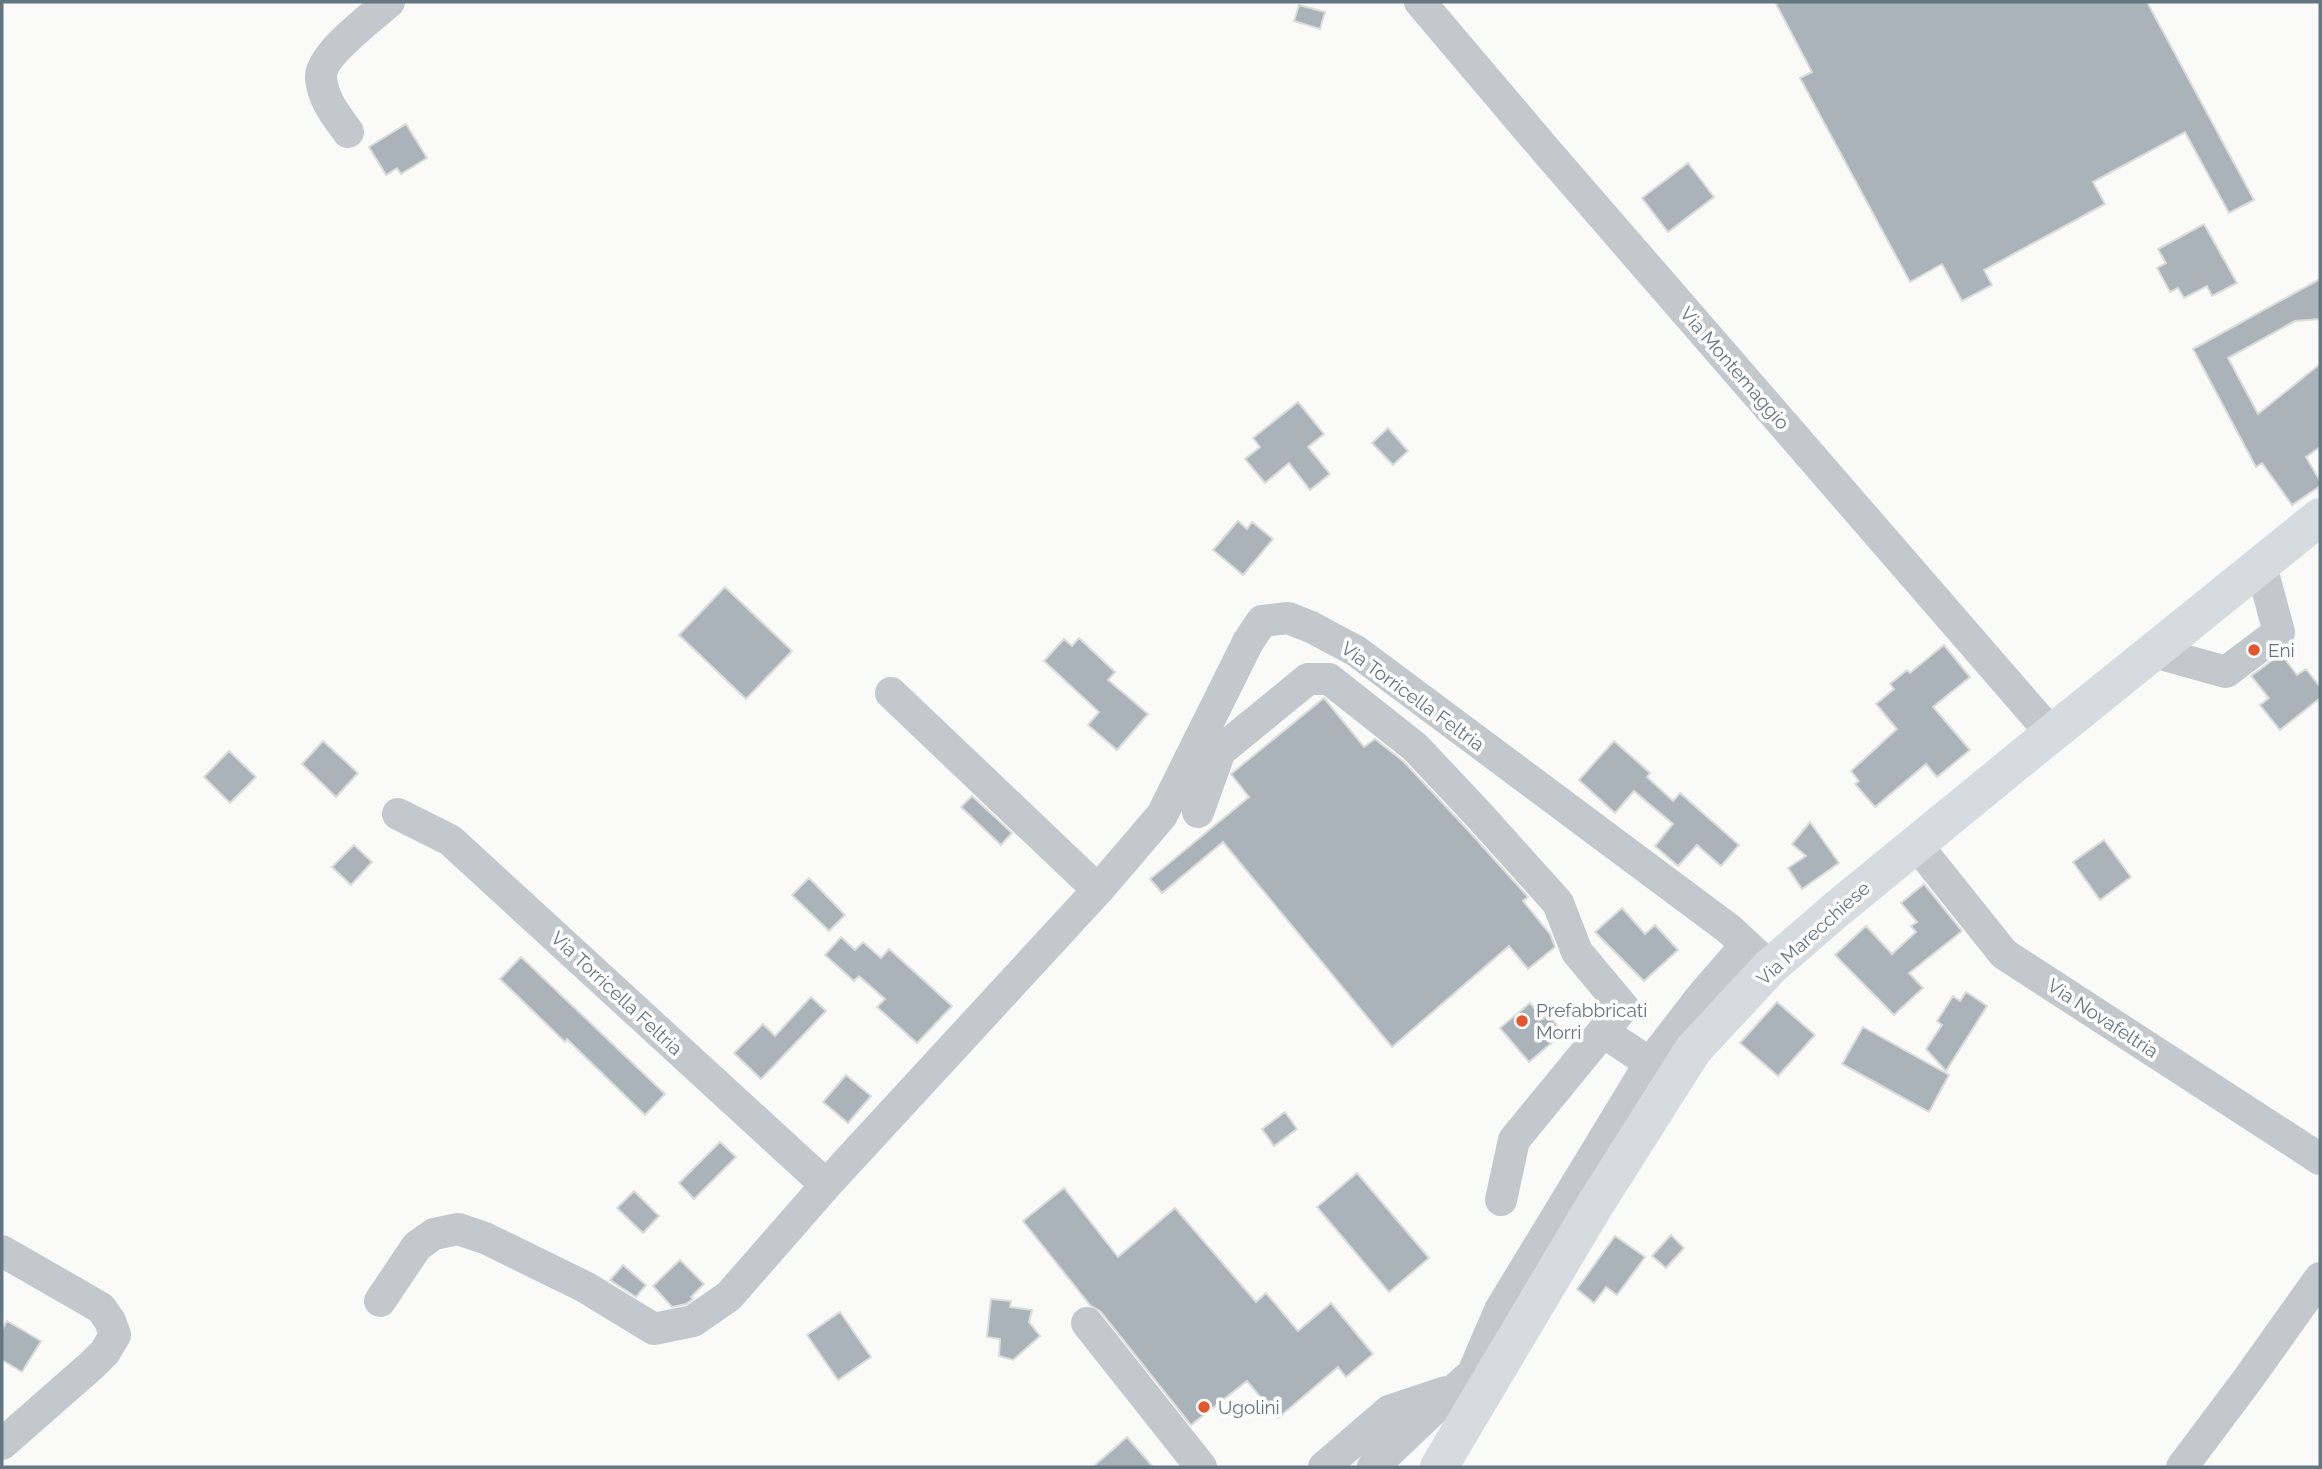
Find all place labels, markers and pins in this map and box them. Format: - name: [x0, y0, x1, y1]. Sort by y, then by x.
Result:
- place label: Eni: [2268, 639, 2295, 661]
- marker: Eni: [2246, 642, 2262, 658]
- place label: Prefabbricati Morri: [1536, 999, 1647, 1043]
- marker: Prefabbricati Morri: [1514, 1013, 1530, 1029]
- place label: Ugolini: [1218, 1396, 1280, 1418]
- marker: Ugolini: [1196, 1399, 1212, 1415]

